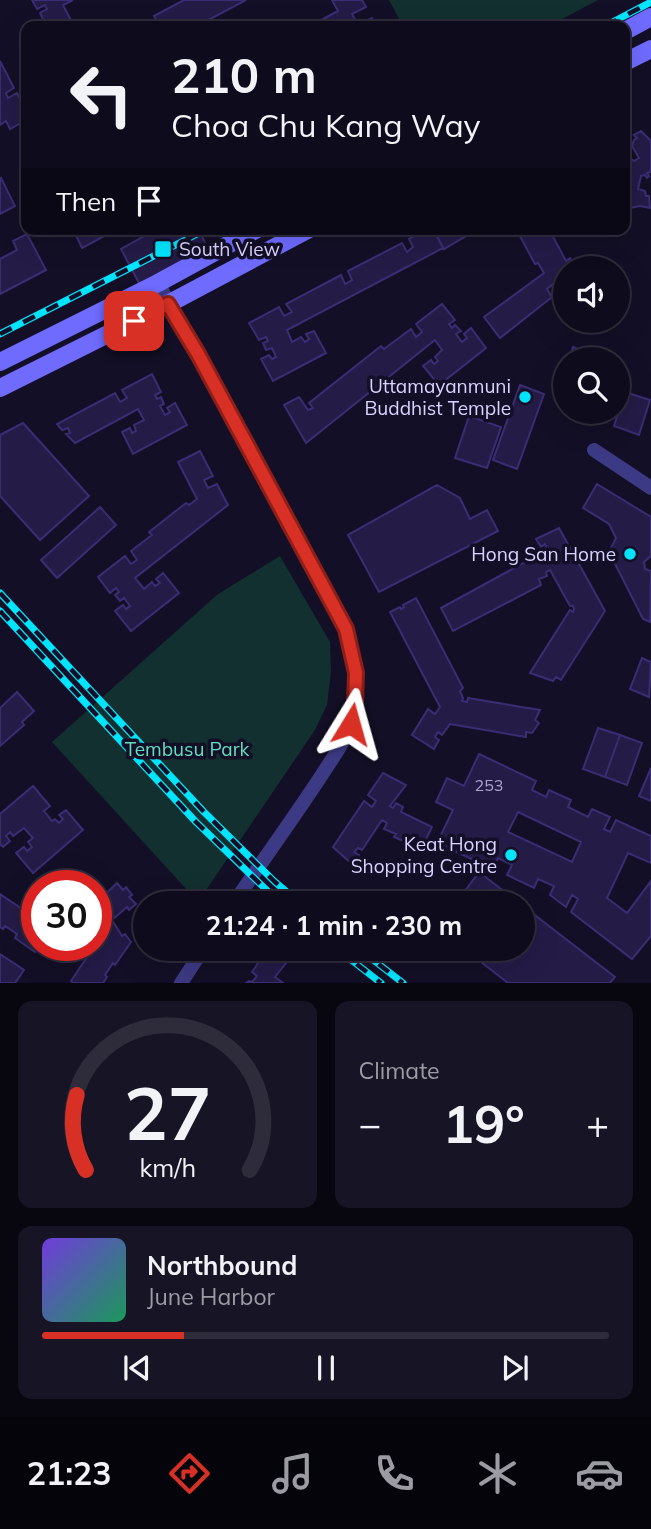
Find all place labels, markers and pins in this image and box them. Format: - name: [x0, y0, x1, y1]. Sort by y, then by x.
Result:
- place label: South View: [179, 237, 280, 261]
- marker: South View: [153, 239, 173, 259]
- pin: [104, 291, 164, 351]
- place label: Uttamayanmuni Buddhist Temple: [364, 374, 511, 420]
- marker: Uttamayanmuni Buddhist Temple: [517, 389, 533, 405]
- place label: Hong San Home: [471, 542, 616, 566]
- marker: Hong San Home: [622, 546, 638, 562]
- place label: Keat Hong Shopping Centre: [351, 832, 497, 878]
- marker: Keat Hong Shopping Centre: [503, 847, 519, 863]

